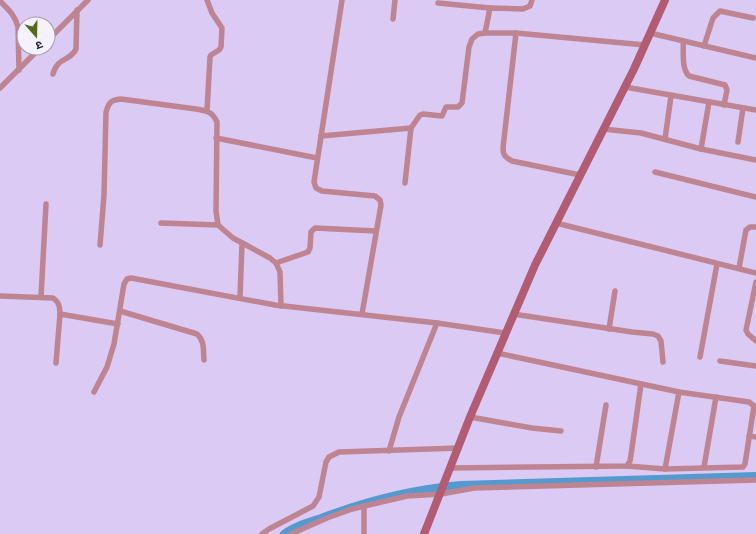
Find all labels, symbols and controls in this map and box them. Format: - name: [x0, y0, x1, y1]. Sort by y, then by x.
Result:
- north arrow: [16, 16, 56, 56]
- text: उ: [34, 39, 44, 51]

